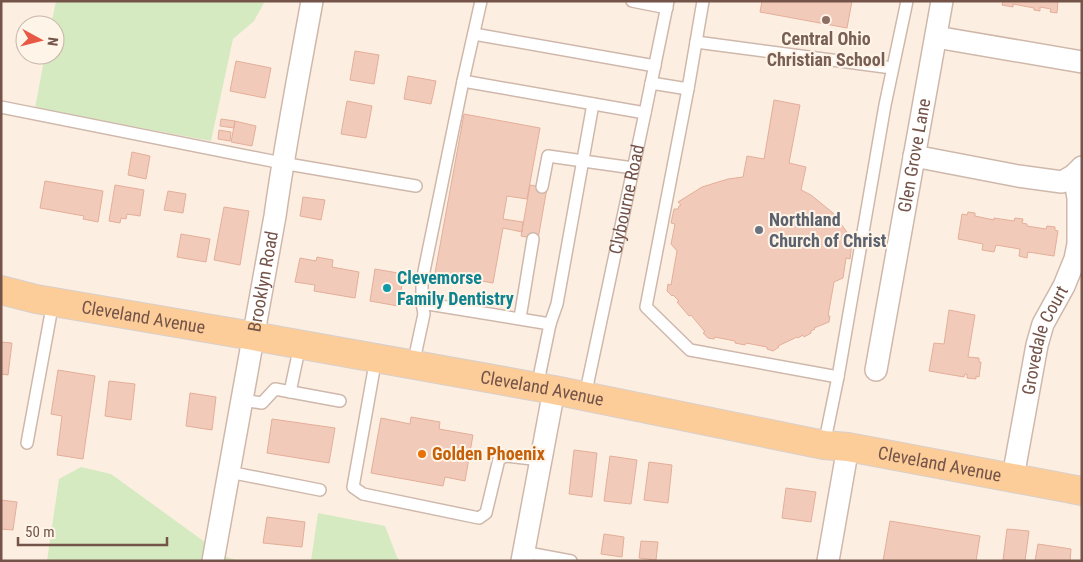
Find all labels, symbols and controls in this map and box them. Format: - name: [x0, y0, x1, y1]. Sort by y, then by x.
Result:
- marker: Central Ohio Christian School: [820, 14, 832, 26]
- north arrow: [15, 15, 65, 65]
- place label: Central Ohio Christian School: [767, 28, 885, 70]
- text: N: [44, 36, 61, 47]
- street label: Glen Grove Lane: [893, 97, 934, 214]
- street label: Clybourne Road: [604, 143, 648, 256]
- place label: Northland Church of Christ: [769, 209, 887, 251]
- marker: Northland Church of Christ: [753, 224, 765, 236]
- street label: Brooklyn Road: [243, 229, 282, 333]
- place label: Clevemorse Family Dentistry: [397, 267, 514, 309]
- marker: Clevemorse Family Dentistry: [381, 282, 393, 294]
- street label: Grovedale Court: [1017, 282, 1072, 396]
- street label: Cleveland Avenue: [80, 296, 207, 338]
- street label: Cleveland Avenue: [479, 366, 606, 410]
- street label: Cleveland Avenue: [876, 442, 1003, 486]
- place label: Golden Phoenix: [432, 443, 545, 464]
- marker: Golden Phoenix: [416, 448, 428, 460]
- scale bar: [18, 514, 166, 546]
- text: 50 m: [25, 523, 55, 541]

